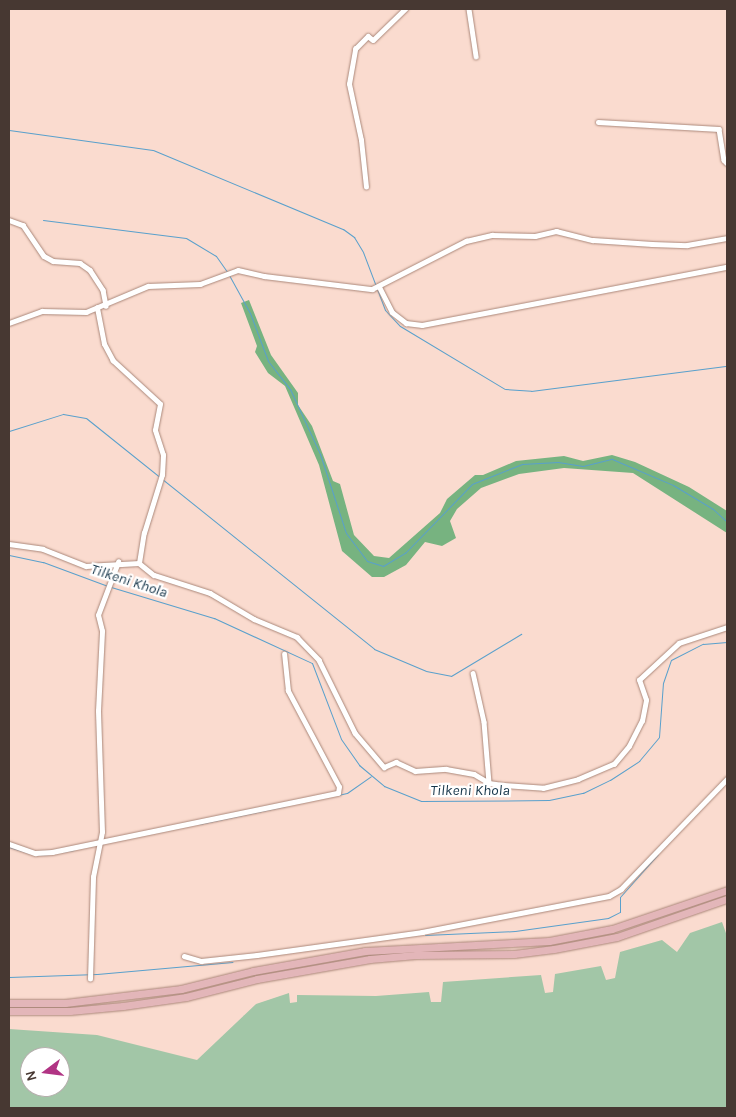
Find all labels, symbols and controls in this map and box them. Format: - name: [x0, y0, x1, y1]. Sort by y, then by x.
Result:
- water label: Tilkeni Khola: [88, 560, 170, 602]
- water label: Tilkeni Khola: [430, 782, 510, 800]
- north arrow: [20, 1047, 70, 1097]
- text: N: [21, 1069, 41, 1083]

